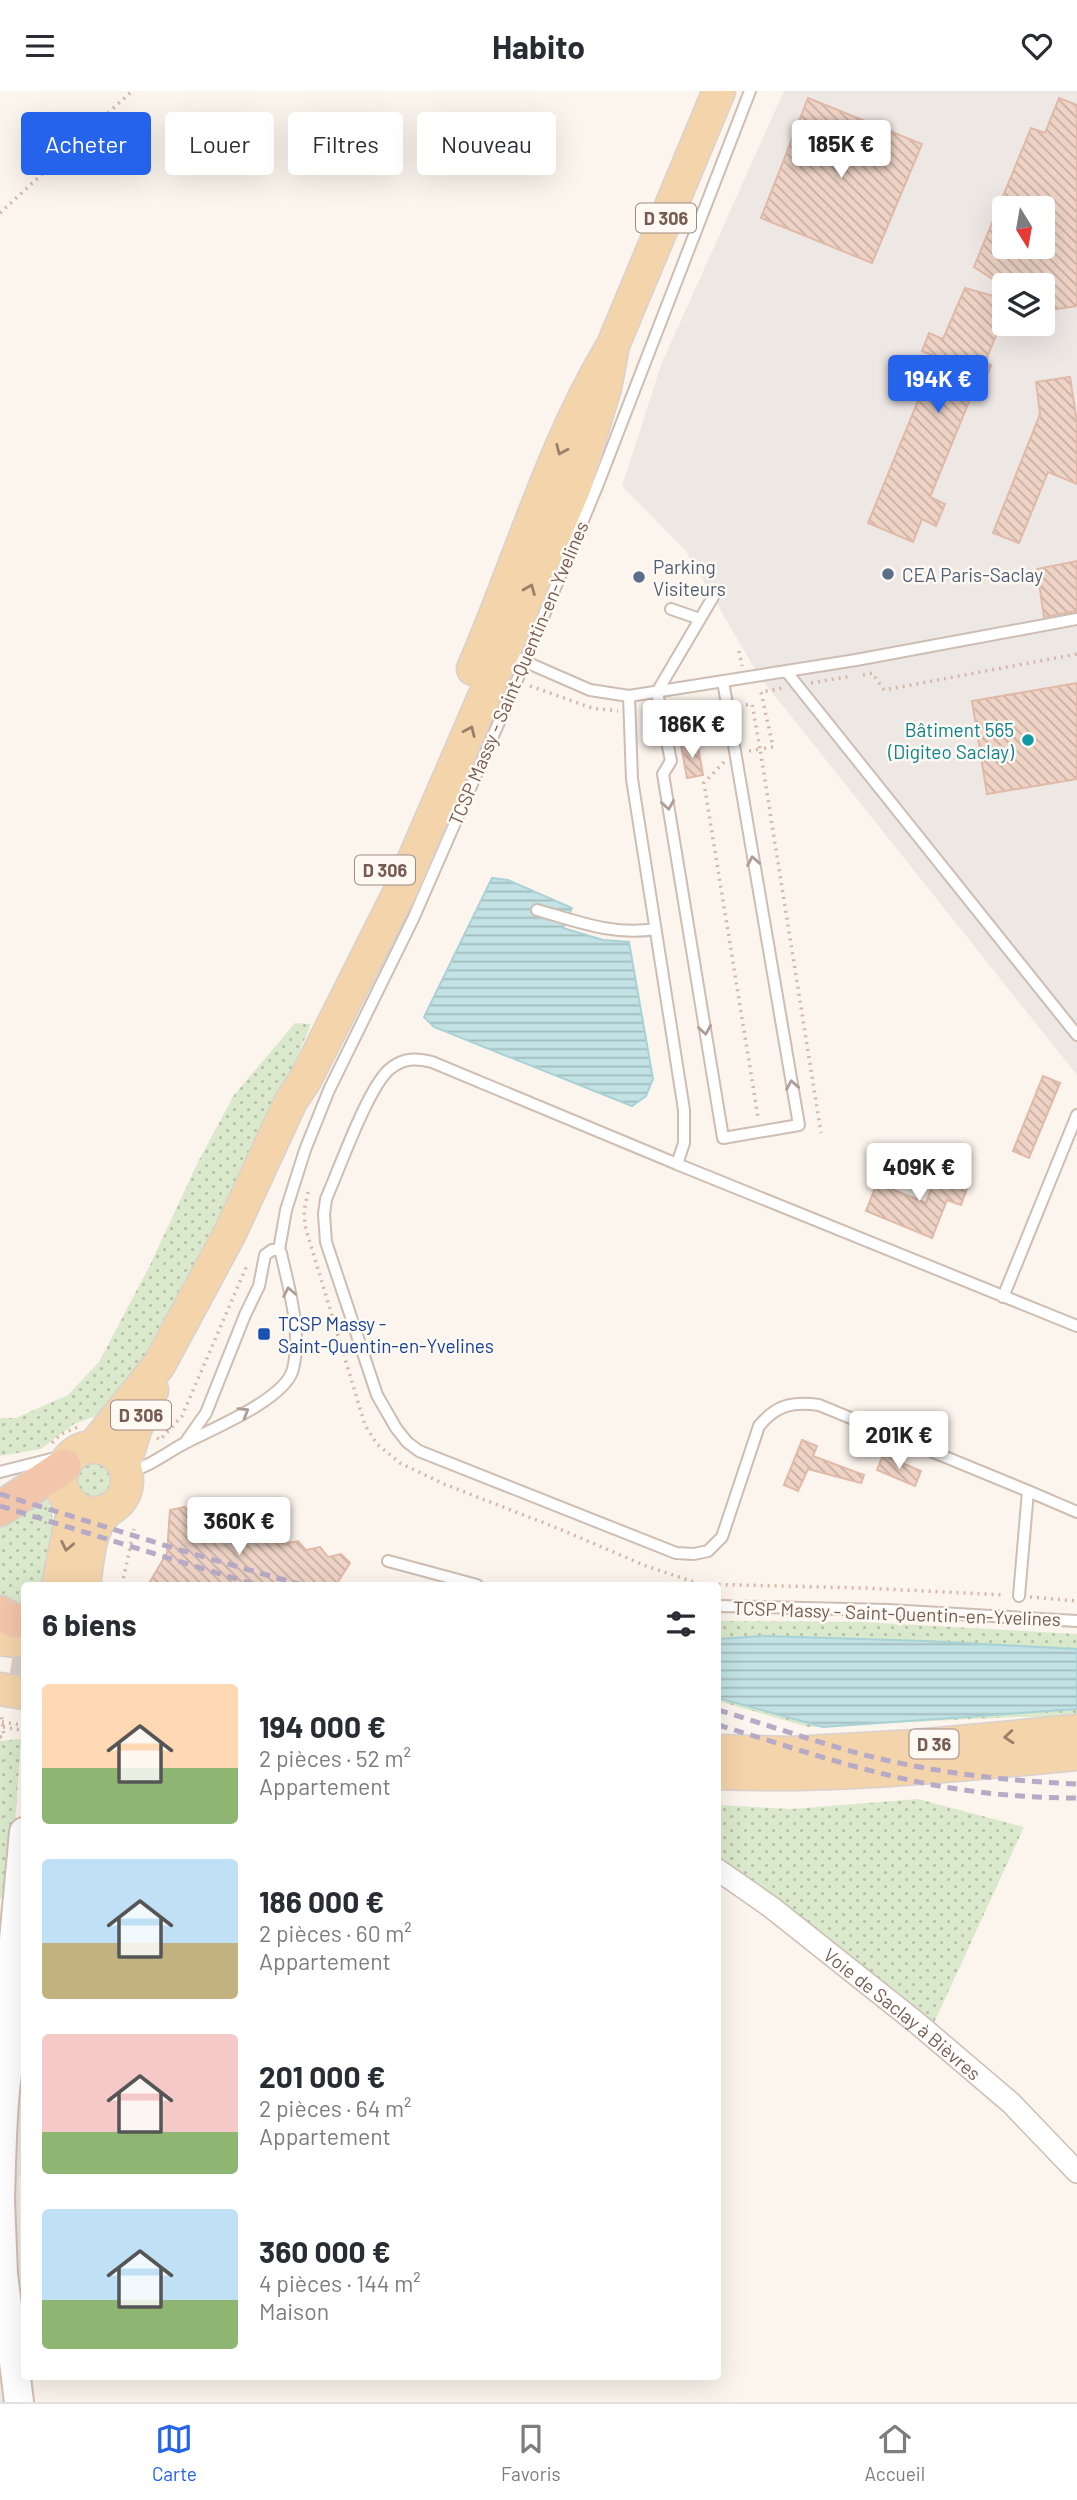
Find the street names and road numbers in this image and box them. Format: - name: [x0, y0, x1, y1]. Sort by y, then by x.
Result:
- road number: D 306: [636, 203, 696, 233]
- street label: TCSP Massy - Saint-Quentin-en-Yvelines: [443, 518, 593, 828]
- road number: D 306: [355, 855, 415, 885]
- road number: D 306: [111, 1401, 171, 1429]
- street label: TCSP Massy - Saint-Quentin-en-Yvelines: [733, 1596, 1061, 1630]
- road number: D 36: [909, 1729, 958, 1759]
- street label: Voie de Saclay à Bièvres: [820, 1942, 986, 2084]

